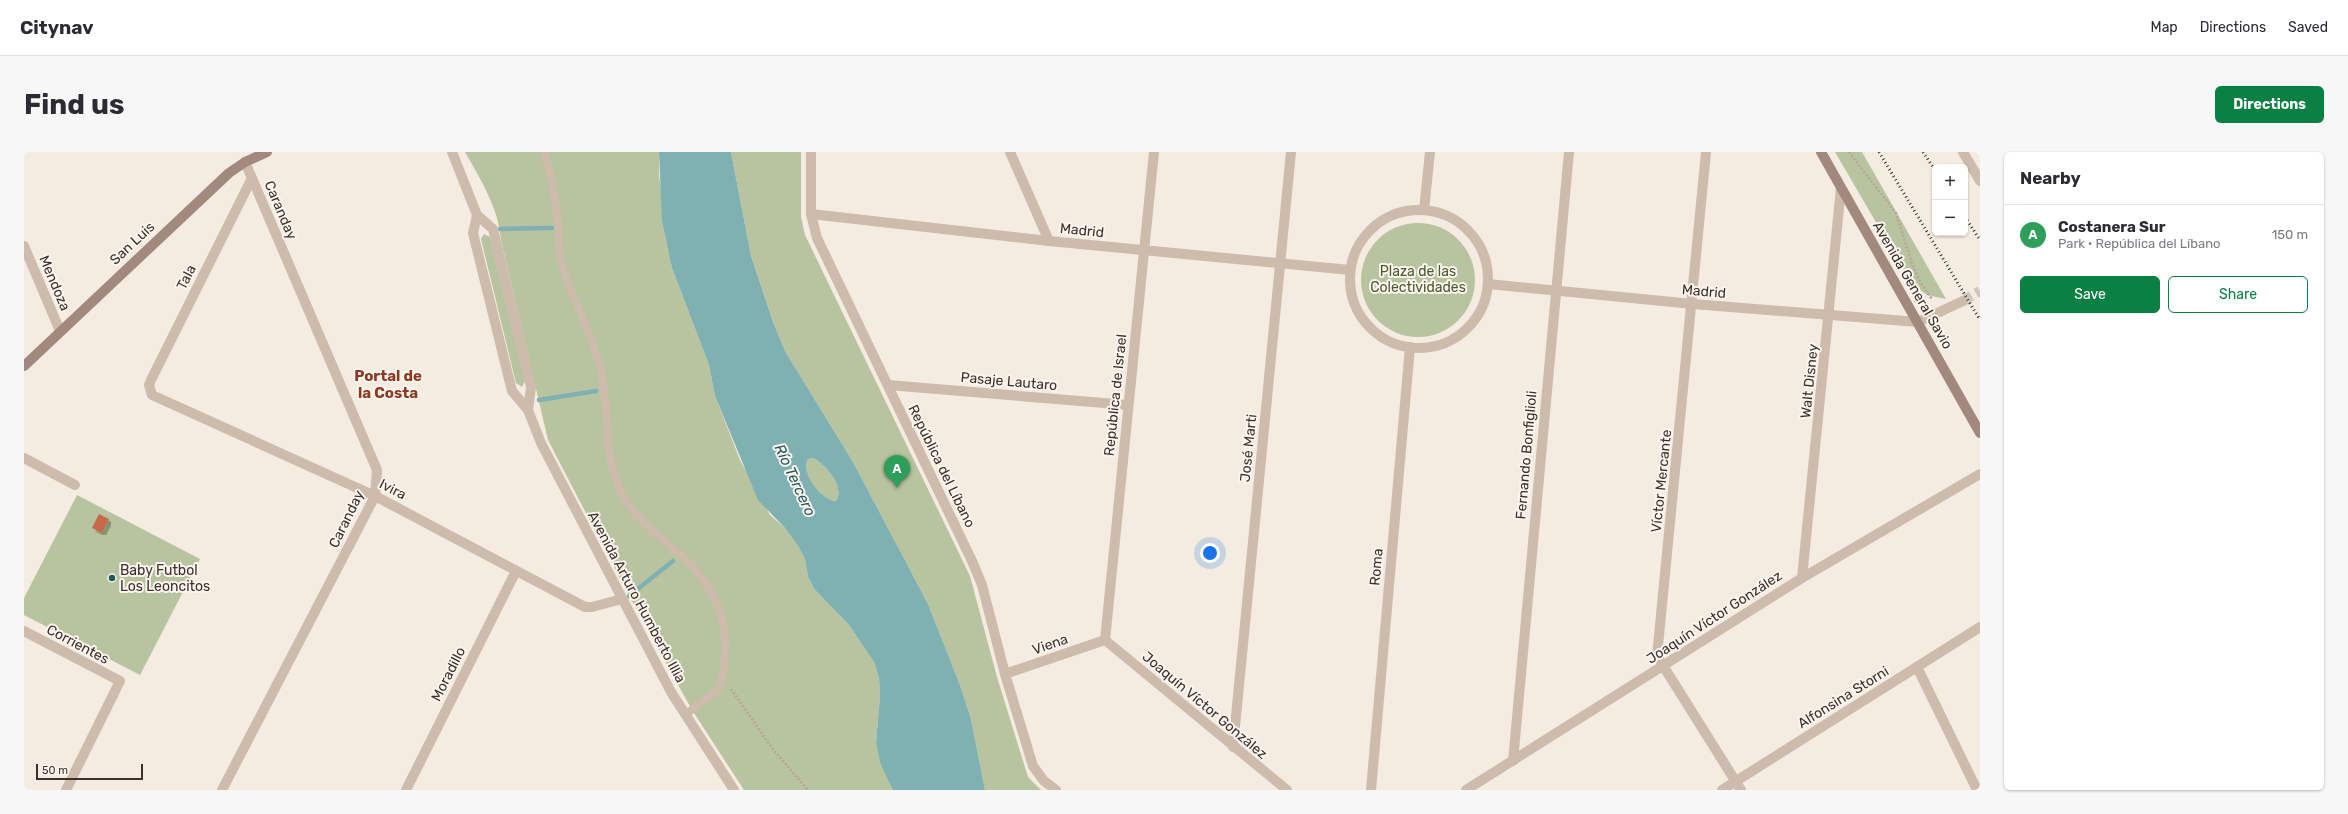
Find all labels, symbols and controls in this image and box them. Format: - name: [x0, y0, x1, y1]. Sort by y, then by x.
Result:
- text: Citynav: [20, 16, 93, 39]
- text: Map: [2151, 19, 2178, 36]
- text: Directions: [2200, 19, 2266, 36]
- text: Saved: [2288, 19, 2328, 36]
- button: Directions: [2215, 86, 2324, 123]
- text: Find us: [24, 88, 124, 121]
- map controls: [1932, 164, 1968, 236]
- button: +: [1932, 164, 1968, 200]
- text: Nearby: [2020, 168, 2081, 188]
- street label: Caranday: [261, 178, 301, 242]
- button: −: [1932, 200, 1968, 236]
- street label: San Luis: [106, 218, 158, 268]
- street label: Avenida General Savio: [1869, 218, 1956, 352]
- text: Costanera Sur: [2058, 218, 2165, 236]
- street label: Madrid: [1059, 220, 1105, 241]
- text: A: [2028, 227, 2038, 242]
- text: 150 m: [2272, 227, 2308, 242]
- text: Park · República del Líbano: [2058, 236, 2221, 251]
- street label: Mendoza: [35, 253, 74, 313]
- street label: Tala: [173, 262, 200, 293]
- park label: Plaza de las Colectividades: [1370, 263, 1466, 296]
- button: Save: [2020, 276, 2160, 313]
- button: Share: [2168, 276, 2308, 313]
- street label: Madrid: [1681, 281, 1727, 302]
- street label: República de Israel: [1101, 333, 1130, 457]
- street label: Walt Disney: [1797, 343, 1822, 419]
- district label: Portal de la Costa: [354, 367, 422, 402]
- street label: Pasaje Lautaro: [960, 369, 1058, 394]
- street label: Fernando Bonfiglioli: [1512, 390, 1541, 520]
- street label: República del Líbano: [904, 402, 979, 530]
- street label: José Marti: [1236, 413, 1261, 483]
- street label: Víctor Mercante: [1648, 429, 1675, 533]
- water label: Río Tercero: [770, 441, 820, 519]
- pin: A: [884, 455, 910, 488]
- street label: Ivira: [376, 476, 409, 503]
- street label: Caranday: [325, 487, 368, 551]
- street label: Avenida Arturo Humberto Illia: [584, 509, 689, 686]
- your location: [1200, 543, 1220, 563]
- street label: Roma: [1366, 548, 1387, 586]
- place label: Baby Futbol Los Leoncitos: [120, 562, 210, 595]
- street label: Joaquín Víctor González: [1643, 567, 1785, 668]
- marker: Baby Futbol Los Leoncitos: [107, 573, 117, 583]
- street label: Corrientes: [44, 621, 112, 668]
- street label: Viena: [1030, 630, 1070, 658]
- street label: Moradillo: [428, 644, 469, 704]
- street label: Joaquín Víctor González: [1139, 648, 1271, 763]
- street label: Alfonsina Storni: [1795, 663, 1892, 732]
- scale bar: [36, 762, 143, 781]
- text: 50 m: [42, 764, 68, 777]

